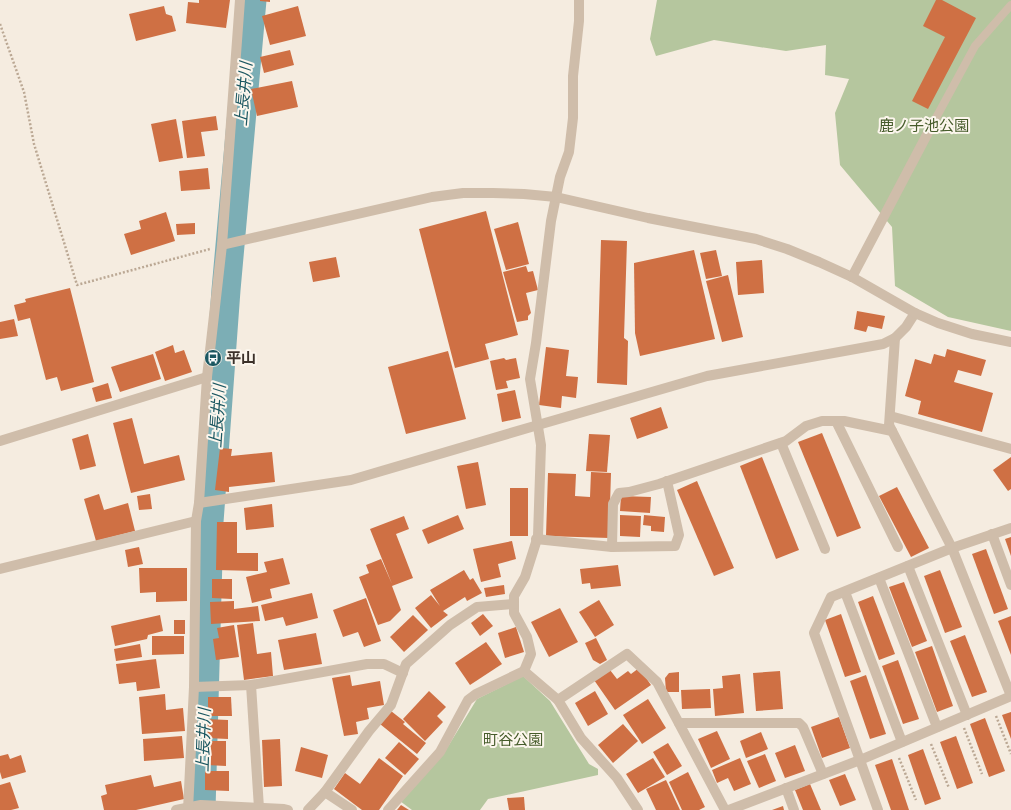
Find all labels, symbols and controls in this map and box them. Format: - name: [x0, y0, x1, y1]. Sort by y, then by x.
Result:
- water label: 上長井川: [230, 59, 257, 127]
- park label: 鹿ノ子池公園: [879, 116, 969, 135]
- bus stop icon: 平山: [203, 348, 223, 368]
- place label: 平山: [226, 348, 256, 367]
- water label: 上長井川: [205, 381, 230, 449]
- water label: 上長井川: [192, 706, 215, 772]
- park label: 町谷公園: [483, 730, 543, 749]

